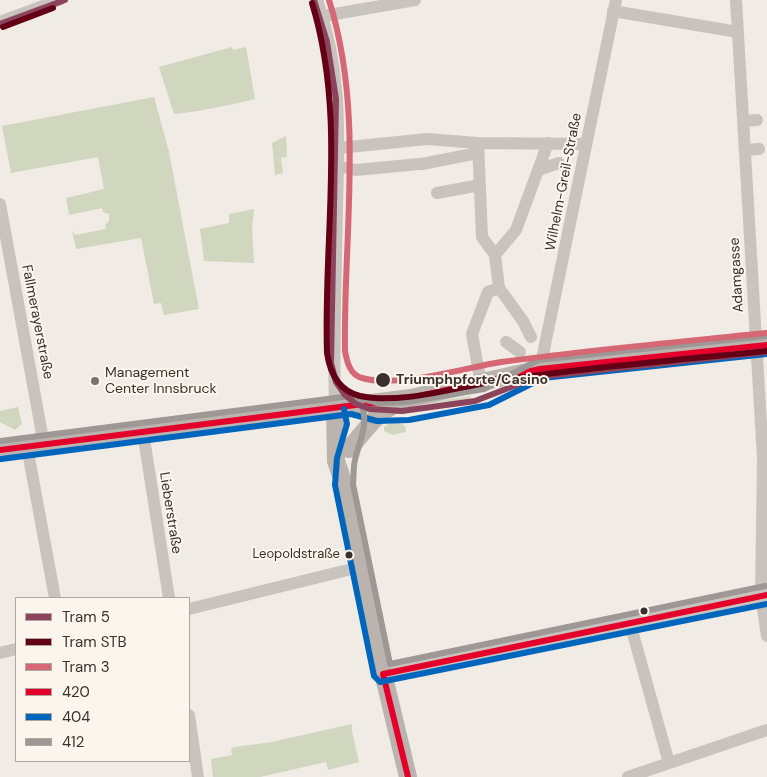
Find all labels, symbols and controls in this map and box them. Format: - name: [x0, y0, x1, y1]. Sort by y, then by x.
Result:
- street label: Wilhelm-Greil-Straße: [542, 112, 586, 252]
- street label: Adamgasse: [727, 237, 747, 313]
- street label: Fallmerayerstraße: [18, 263, 56, 381]
- place label: Management Center Innsbruck: [105, 365, 217, 398]
- marker: Triumphpforte/Casino: [374, 371, 392, 389]
- place label: Triumphpforte/Casino: [396, 372, 548, 388]
- marker: Management Center Innsbruck: [89, 375, 101, 387]
- street label: Lieberstraße: [155, 471, 185, 555]
- place label: Leopoldstraße: [252, 547, 340, 563]
- marker: Leopoldstraße: [344, 550, 354, 560]
- legend: [15, 597, 190, 762]
- unlabelled marker: [639, 606, 649, 616]
- text: Tram 5: [62, 607, 110, 627]
- text: Tram STB: [62, 632, 127, 652]
- text: Tram 3: [62, 657, 110, 677]
- text: 420: [62, 682, 90, 702]
- text: 404: [62, 707, 90, 727]
- text: 412: [62, 732, 84, 752]

